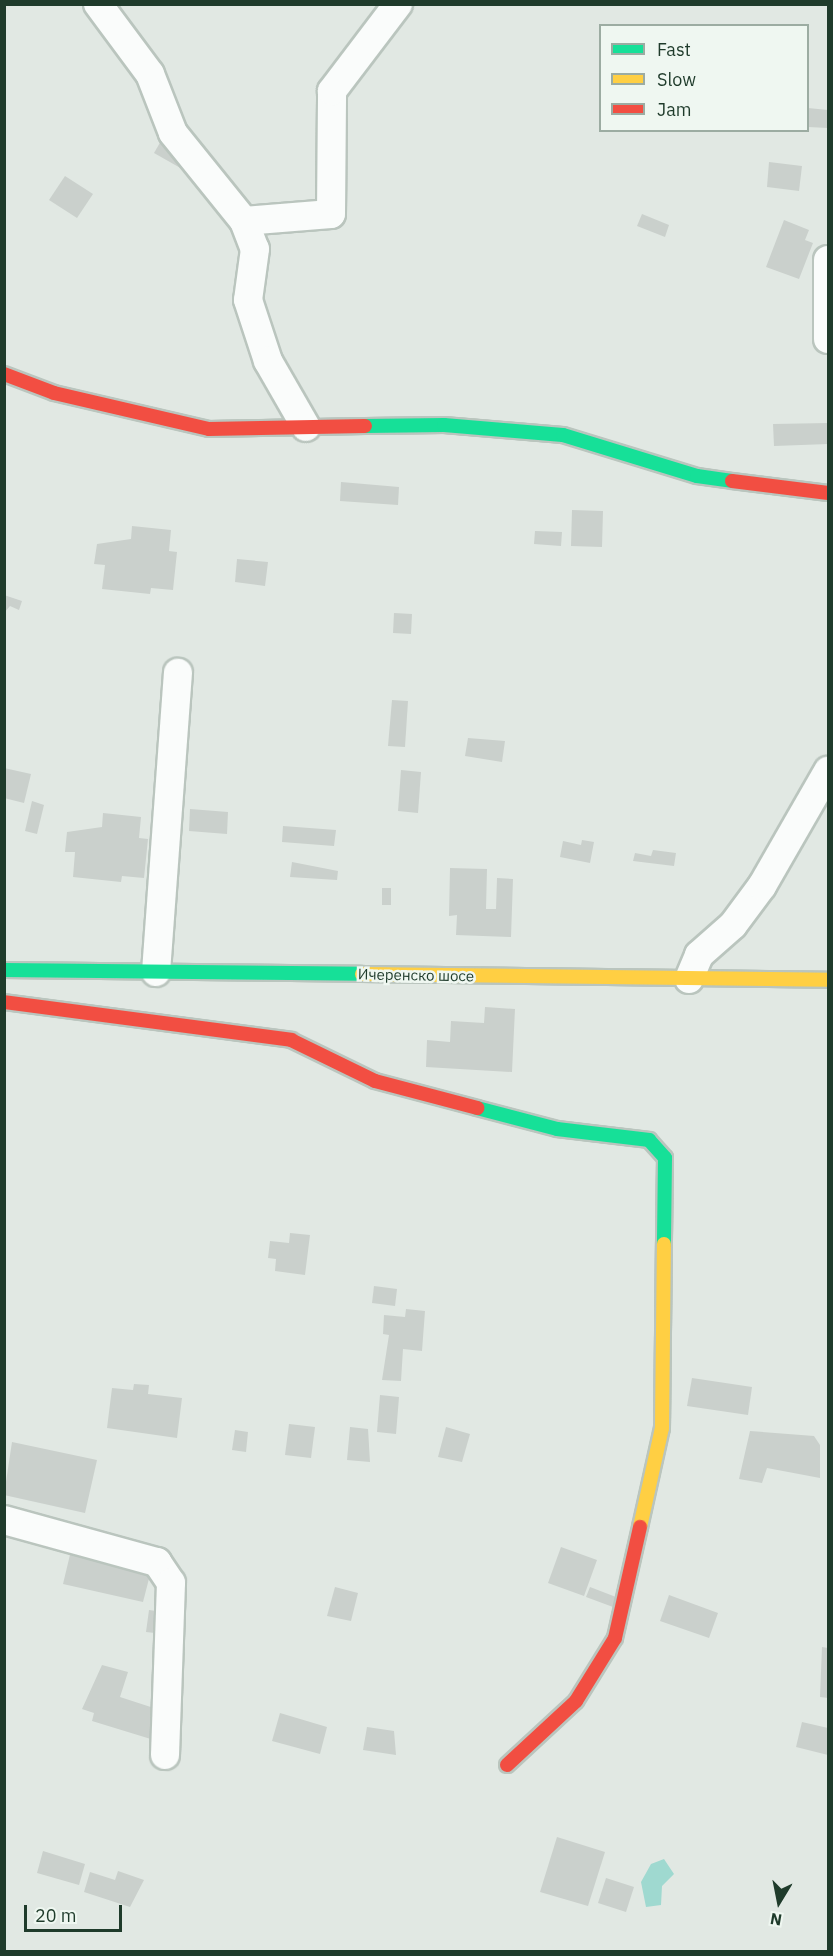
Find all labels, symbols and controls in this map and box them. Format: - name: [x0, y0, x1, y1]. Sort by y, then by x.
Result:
- legend: [599, 24, 809, 132]
- text: Fast: [657, 38, 691, 61]
- text: Slow: [657, 68, 696, 91]
- text: Jam: [657, 98, 692, 121]
- street label: Ичеренско шосе: [358, 965, 474, 985]
- north arrow: [749, 1872, 809, 1932]
- scale bar: [27, 1893, 124, 1931]
- text: 20 m: [35, 1904, 77, 1927]
- text: N: [768, 1909, 783, 1931]

